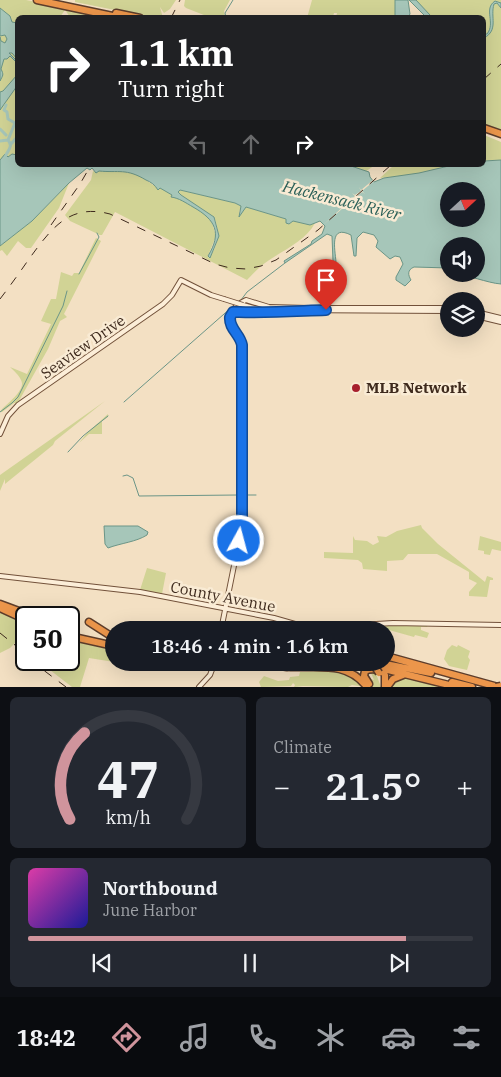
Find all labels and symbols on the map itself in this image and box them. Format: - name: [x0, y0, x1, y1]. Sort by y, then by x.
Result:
- water label: Hackensack River: [280, 175, 404, 225]
- north arrow: [440, 182, 485, 228]
- pin: [305, 259, 347, 310]
- street label: Seaview Drive: [37, 310, 129, 383]
- place label: MLB Network: [366, 378, 467, 397]
- marker: MLB Network: [350, 382, 362, 394]
- position arrow: [212, 514, 264, 566]
- street label: County Avenue: [169, 577, 277, 616]
- speed limit sign: 50: [15, 606, 80, 671]

